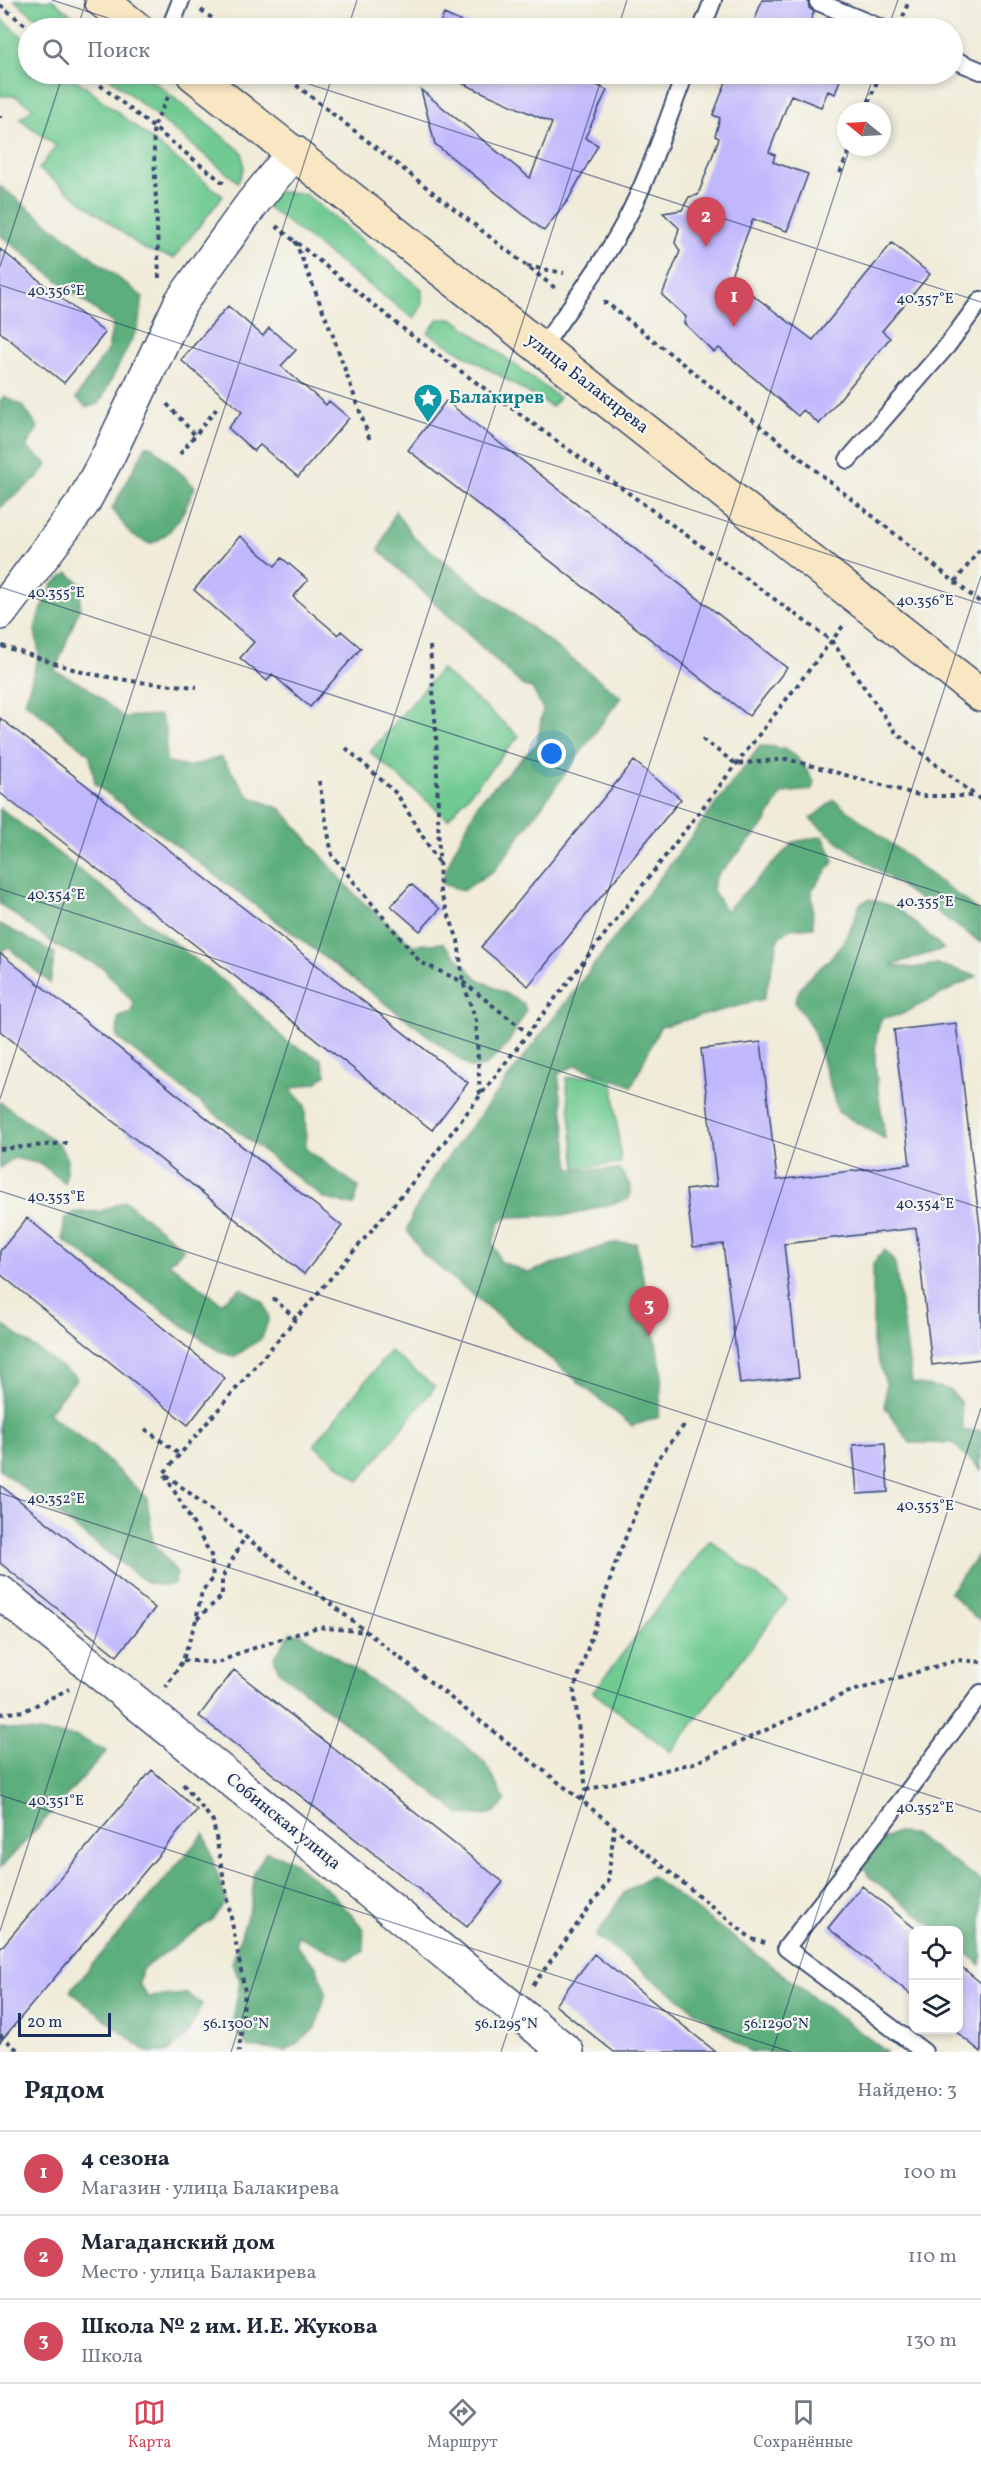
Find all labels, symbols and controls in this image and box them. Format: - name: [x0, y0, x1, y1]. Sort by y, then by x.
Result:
- search box: [18, 18, 963, 84]
- icon: search: [39, 35, 72, 68]
- text: Поиск: [87, 36, 150, 67]
- north arrow: [837, 102, 891, 156]
- pin: 2: [686, 198, 726, 247]
- pin: 1: [714, 278, 754, 327]
- text: 40.356°E: [27, 281, 85, 302]
- text: 40.357°E: [896, 289, 954, 310]
- street label: улица Балакирева: [520, 328, 654, 440]
- place icon: Балакирев: [412, 382, 444, 424]
- place label: Балакирев: [449, 386, 544, 411]
- text: 40.355°E: [27, 583, 85, 604]
- text: 40.356°E: [896, 591, 954, 612]
- your location: [537, 739, 566, 768]
- text: 40.354°E: [27, 885, 85, 906]
- text: 40.355°E: [896, 892, 954, 913]
- text: 40.353°E: [27, 1187, 85, 1208]
- text: 40.354°E: [896, 1194, 954, 1215]
- pin: 3: [630, 1286, 668, 1336]
- text: 40.352°E: [27, 1489, 85, 1510]
- text: 40.353°E: [896, 1496, 954, 1517]
- street label: Собинская улица: [220, 1768, 346, 1876]
- text: 40.351°E: [28, 1791, 84, 1812]
- text: 40.352°E: [896, 1798, 954, 1819]
- map controls: [909, 1926, 963, 2034]
- button: locate: [909, 1926, 963, 1980]
- button: layers: [909, 1980, 963, 2034]
- scale bar: [18, 2010, 111, 2038]
- text: 20 m: [27, 2012, 62, 2034]
- text: 56.1300°N: [203, 2014, 269, 2035]
- text: 56.1295°N: [474, 2014, 538, 2035]
- text: 56.1290°N: [743, 2014, 809, 2035]
- text: Рядом: [24, 2073, 104, 2109]
- text: Найдено: 3: [857, 2077, 957, 2105]
- text: 4 сезона: [81, 2144, 170, 2175]
- text: 1: [39, 2159, 48, 2187]
- text: 100 m: [903, 2159, 957, 2187]
- text: Магазин · улица Балакирева: [81, 2175, 339, 2203]
- text: Магаданский дом: [81, 2228, 275, 2259]
- text: 2: [38, 2243, 49, 2271]
- text: 110 m: [908, 2243, 957, 2271]
- text: Место · улица Балакирева: [81, 2259, 316, 2287]
- text: Школа № 2 им. И.Е. Жукова: [81, 2312, 378, 2343]
- text: 3: [38, 2327, 49, 2355]
- text: 130 m: [906, 2327, 957, 2355]
- text: Школа: [81, 2343, 143, 2371]
- tab: Карта: [128, 2396, 171, 2454]
- tab: Маршрут: [427, 2396, 498, 2454]
- tab: Сохранённые: [753, 2396, 853, 2454]

